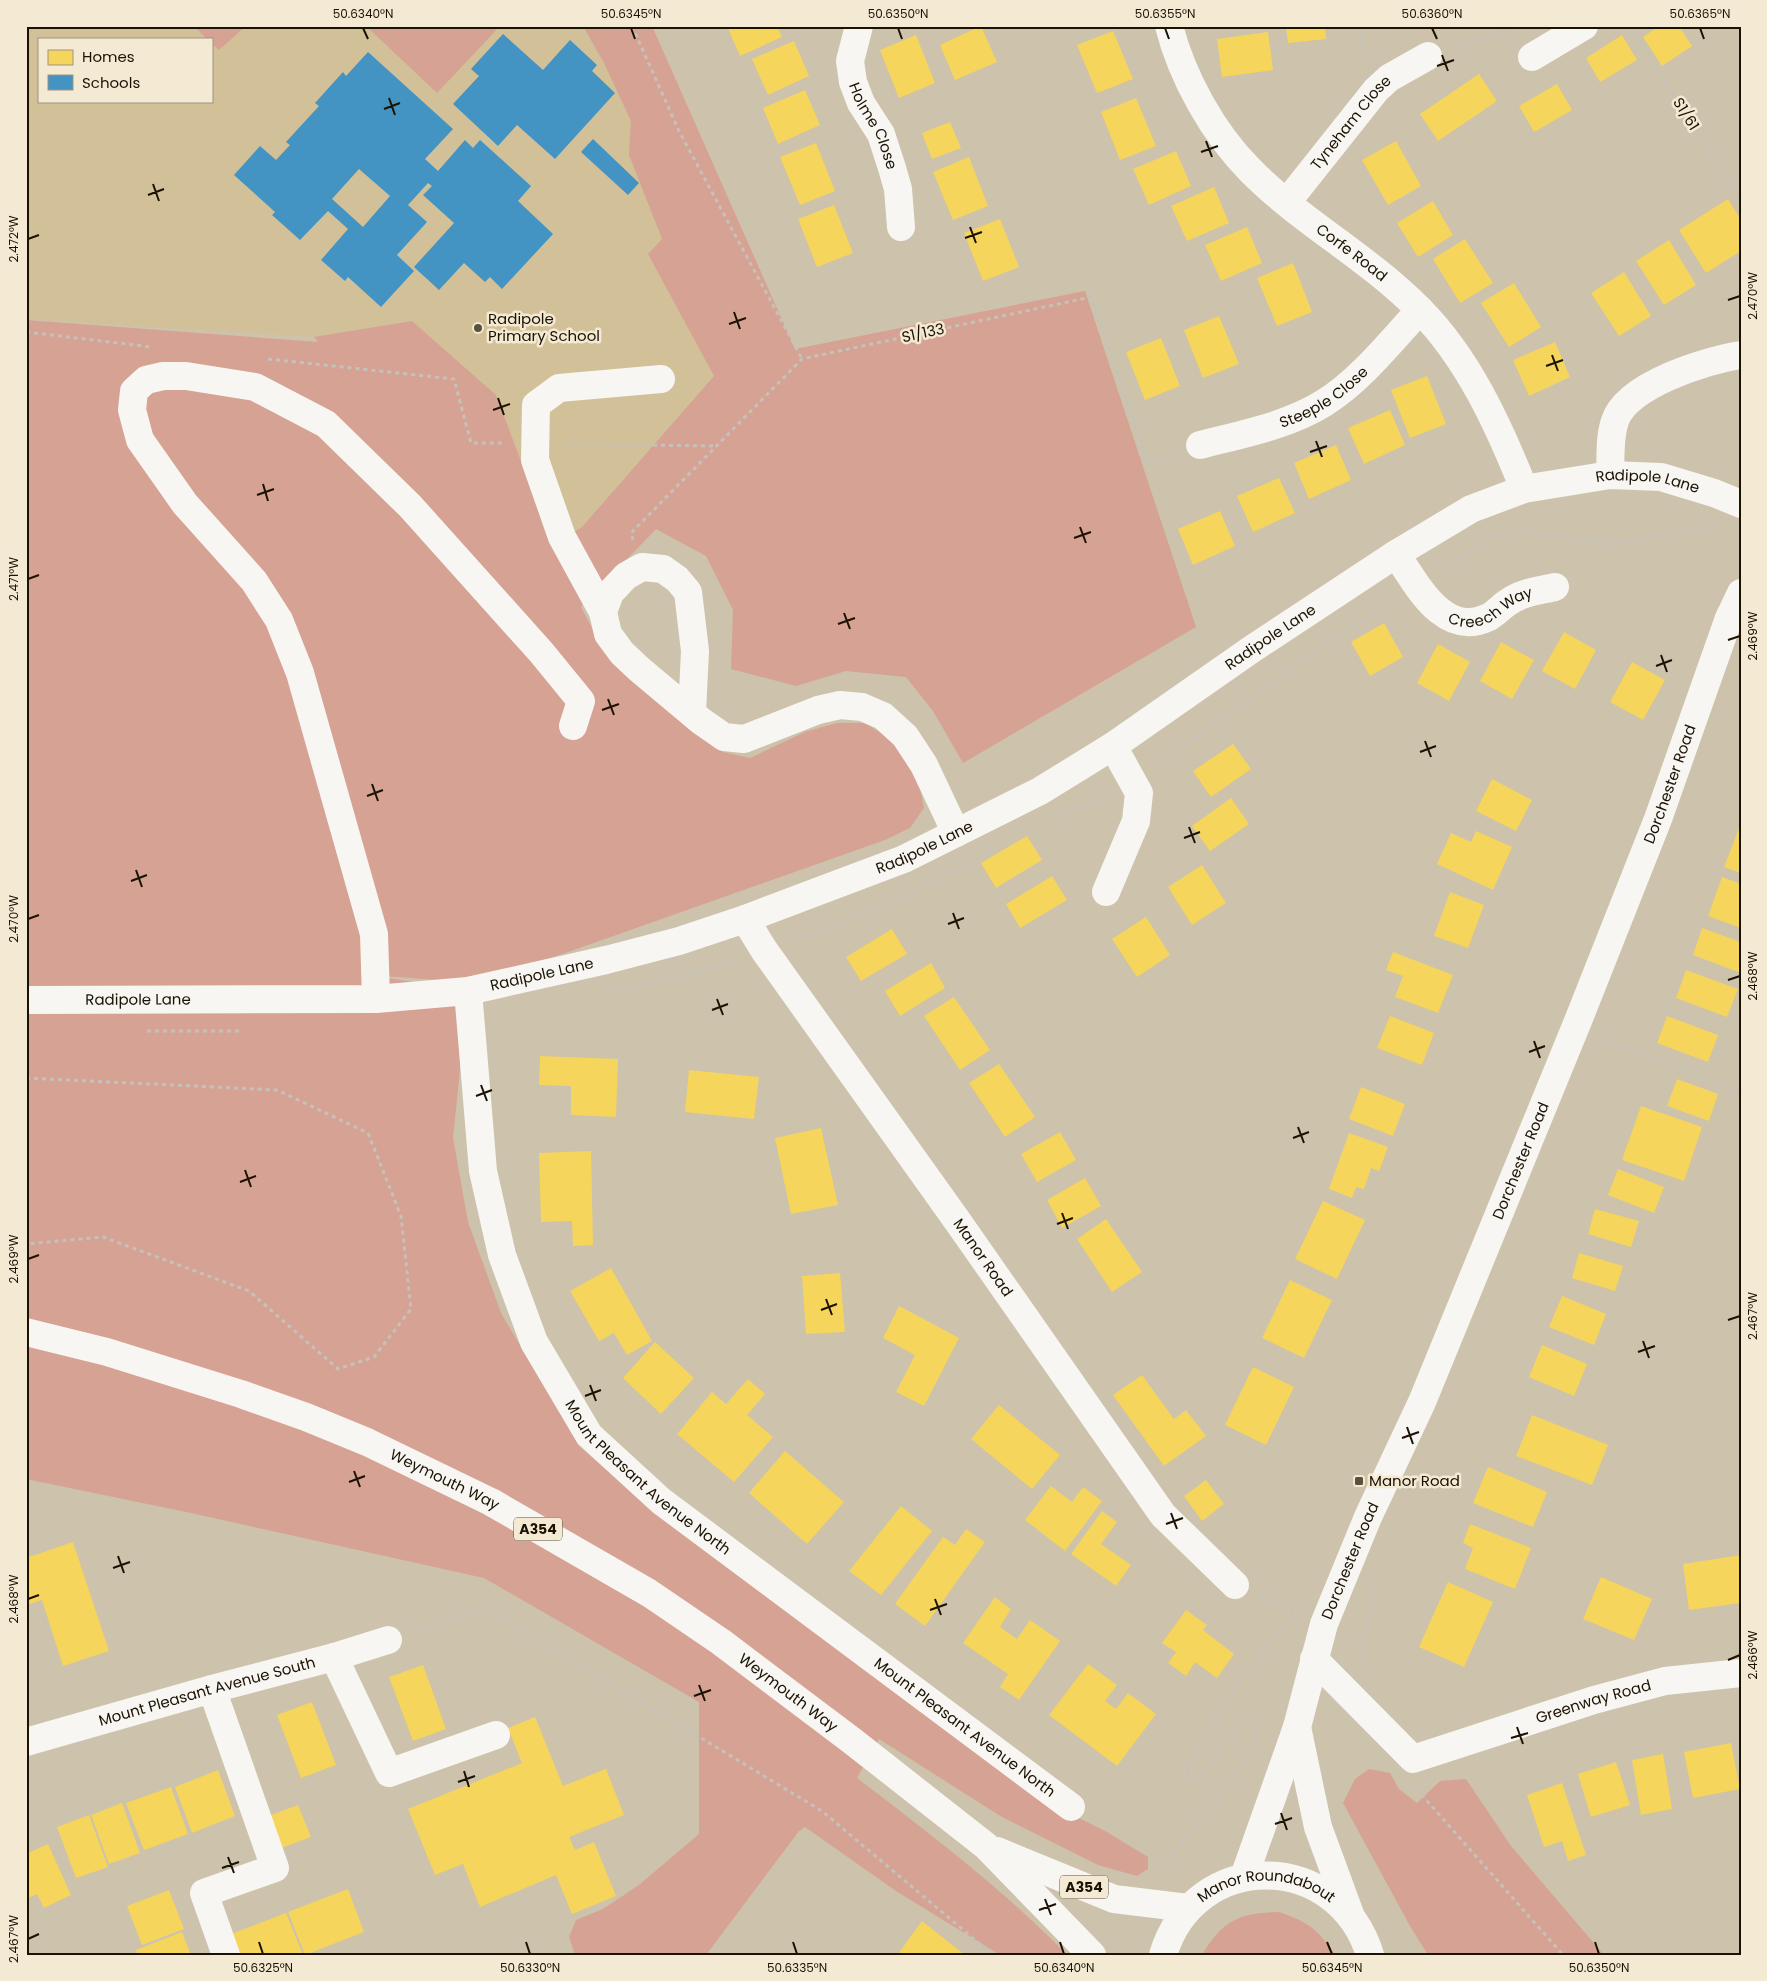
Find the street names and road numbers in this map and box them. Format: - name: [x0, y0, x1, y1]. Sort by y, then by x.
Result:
- street label: Tyneham Close: [1306, 70, 1396, 174]
- street label: Holme Close: [844, 79, 903, 172]
- street label: S1/61: [1668, 93, 1705, 134]
- street label: Corfe Road: [1312, 218, 1392, 286]
- street label: S1/133: [900, 318, 946, 347]
- street label: Steeple Close: [1276, 361, 1372, 433]
- street label: Radipole Lane: [1594, 463, 1702, 498]
- street label: Creech Way: [1445, 581, 1535, 632]
- street label: Radipole Lane: [1220, 599, 1320, 675]
- street label: Dorchester Road: [1638, 722, 1700, 847]
- street label: Radipole Lane: [873, 815, 976, 879]
- street label: Radipole Lane: [488, 952, 595, 996]
- street label: Radipole Lane: [85, 989, 191, 1010]
- street label: Dorchester Road: [1487, 1099, 1554, 1222]
- street label: Manor Road: [949, 1214, 1018, 1301]
- street label: Mount Pleasant Avenue North: [560, 1396, 735, 1560]
- street label: Weymouth Way: [387, 1444, 504, 1515]
- street label: Dorchester Road: [1316, 1498, 1384, 1622]
- road number: A354: [514, 1518, 562, 1540]
- street label: Weymouth Way: [734, 1648, 843, 1737]
- street label: Mount Pleasant Avenue South: [96, 1651, 317, 1731]
- street label: Mount Pleasant Avenue North: [870, 1653, 1060, 1802]
- street label: Greenway Road: [1533, 1674, 1653, 1728]
- road number: A354: [1060, 1875, 1108, 1898]
- street label: Manor Roundabout: [1194, 1895, 1338, 1913]

